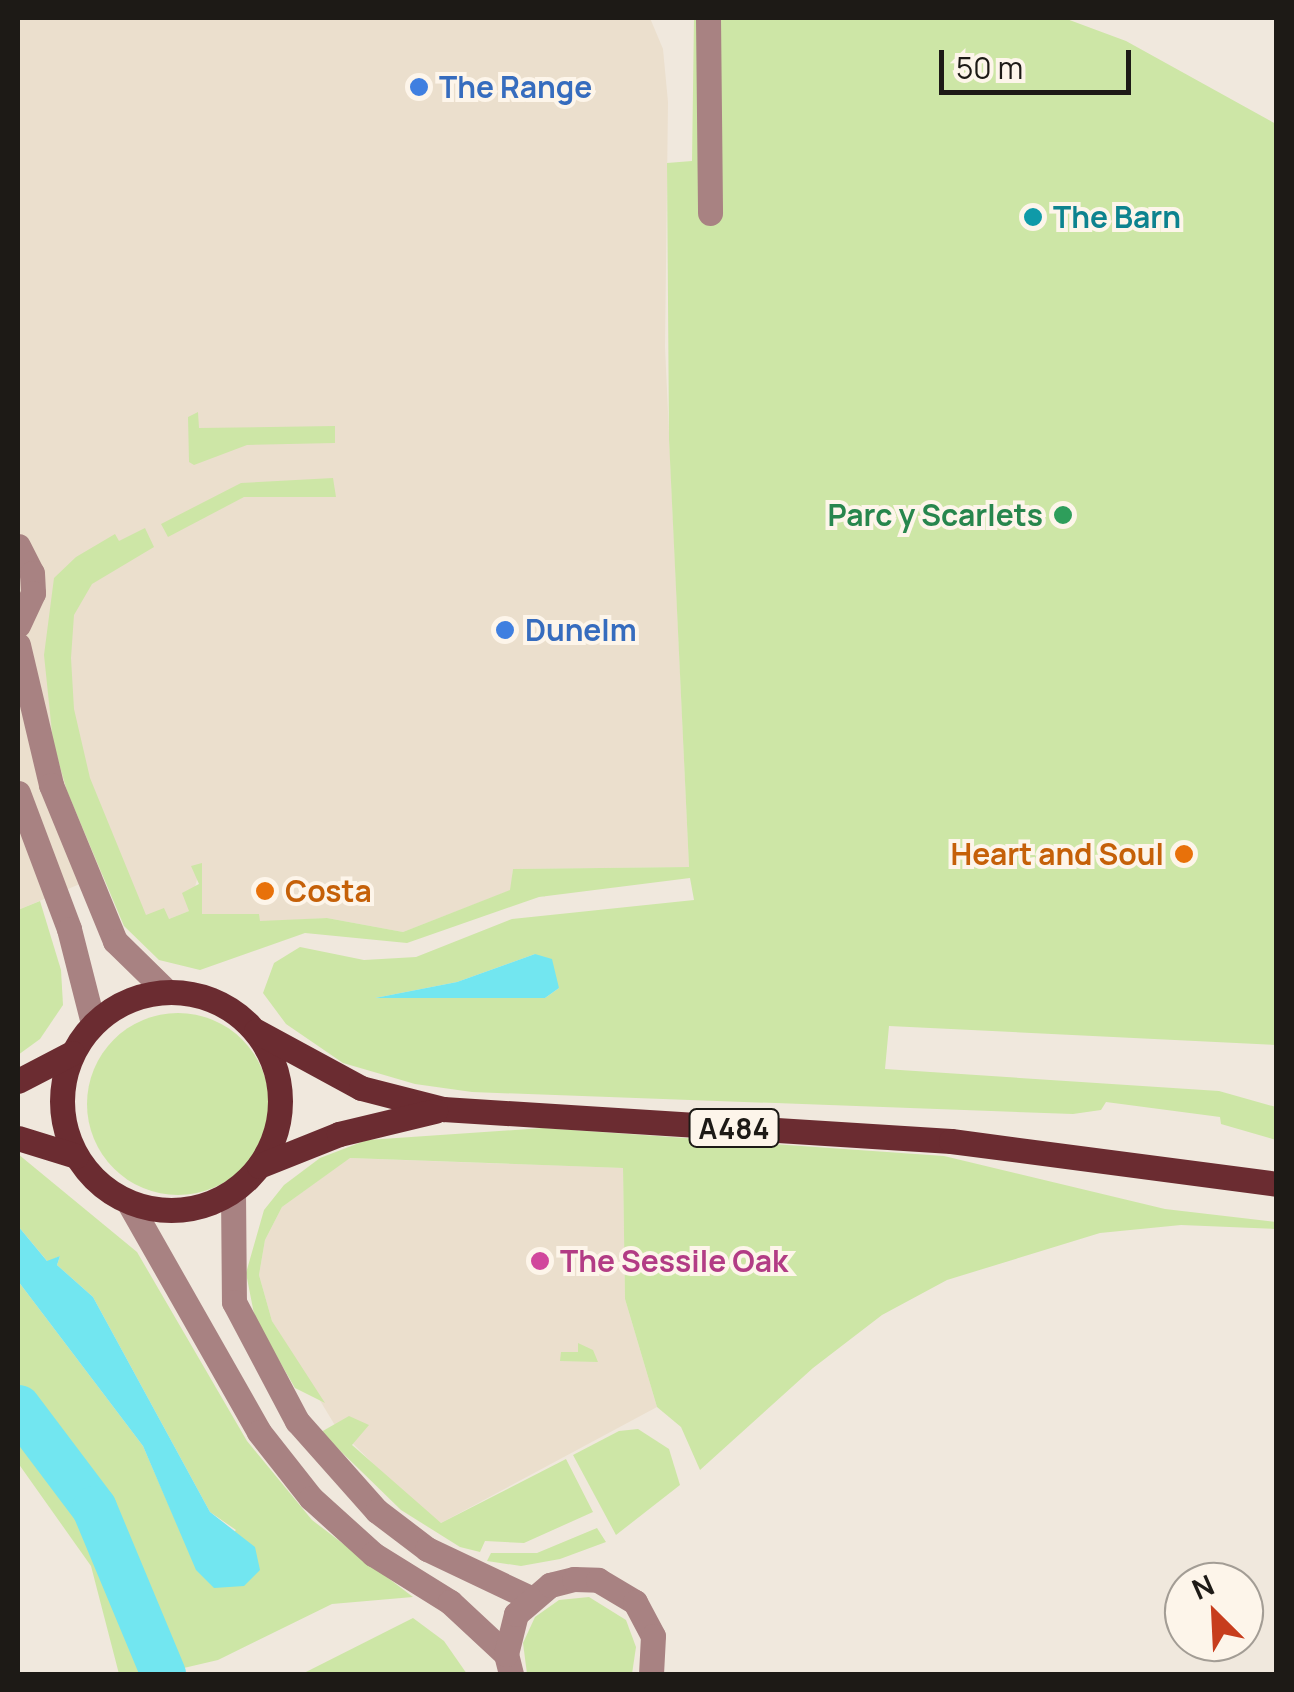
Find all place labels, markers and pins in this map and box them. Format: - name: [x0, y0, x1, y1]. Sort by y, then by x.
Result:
- place label: The Range: [439, 69, 592, 105]
- marker: The Range: [408, 76, 430, 98]
- place label: The Barn: [1053, 199, 1181, 235]
- marker: The Barn: [1022, 206, 1044, 228]
- place label: Parc y Scarlets: [828, 497, 1043, 533]
- marker: Parc y Scarlets: [1052, 504, 1074, 526]
- place label: Dunelm: [525, 612, 637, 648]
- marker: Dunelm: [494, 619, 516, 641]
- place label: Heart and Soul: [951, 836, 1164, 872]
- marker: Heart and Soul: [1173, 843, 1195, 865]
- place label: Costa: [285, 873, 372, 909]
- marker: Costa: [254, 880, 276, 902]
- place label: The Sessile Oak: [560, 1243, 788, 1279]
- marker: The Sessile Oak: [529, 1250, 551, 1272]

